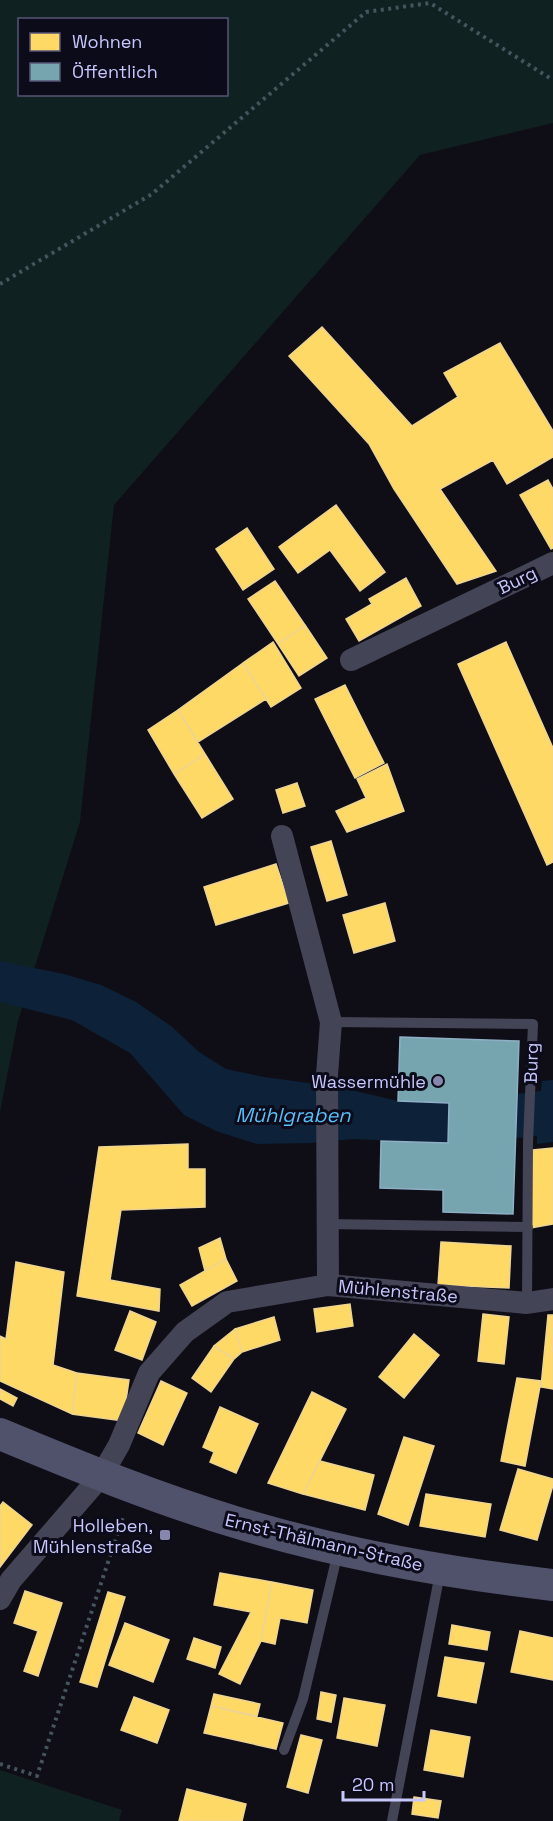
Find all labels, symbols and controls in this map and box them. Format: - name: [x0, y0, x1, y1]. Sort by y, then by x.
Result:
- legend: [18, 18, 228, 96]
- text: Wohnen: [72, 30, 142, 53]
- text: Öffentlich: [72, 60, 158, 83]
- street label: Burg: [494, 561, 540, 599]
- street label: Burg: [519, 1042, 543, 1084]
- place label: Wassermühle: [311, 1070, 426, 1093]
- marker: Wassermühle: [431, 1074, 445, 1088]
- water label: Mühlgraben: [235, 1102, 351, 1128]
- street label: Mühlenstraße: [337, 1274, 459, 1308]
- street label: Ernst-Thälmann-Straße: [223, 1508, 425, 1576]
- place label: Holleben, Mühlenstraße: [33, 1514, 153, 1558]
- marker: Holleben, Mühlenstraße: [158, 1528, 172, 1542]
- scale bar: [343, 1764, 424, 1802]
- text: 20 m: [352, 1773, 395, 1796]

